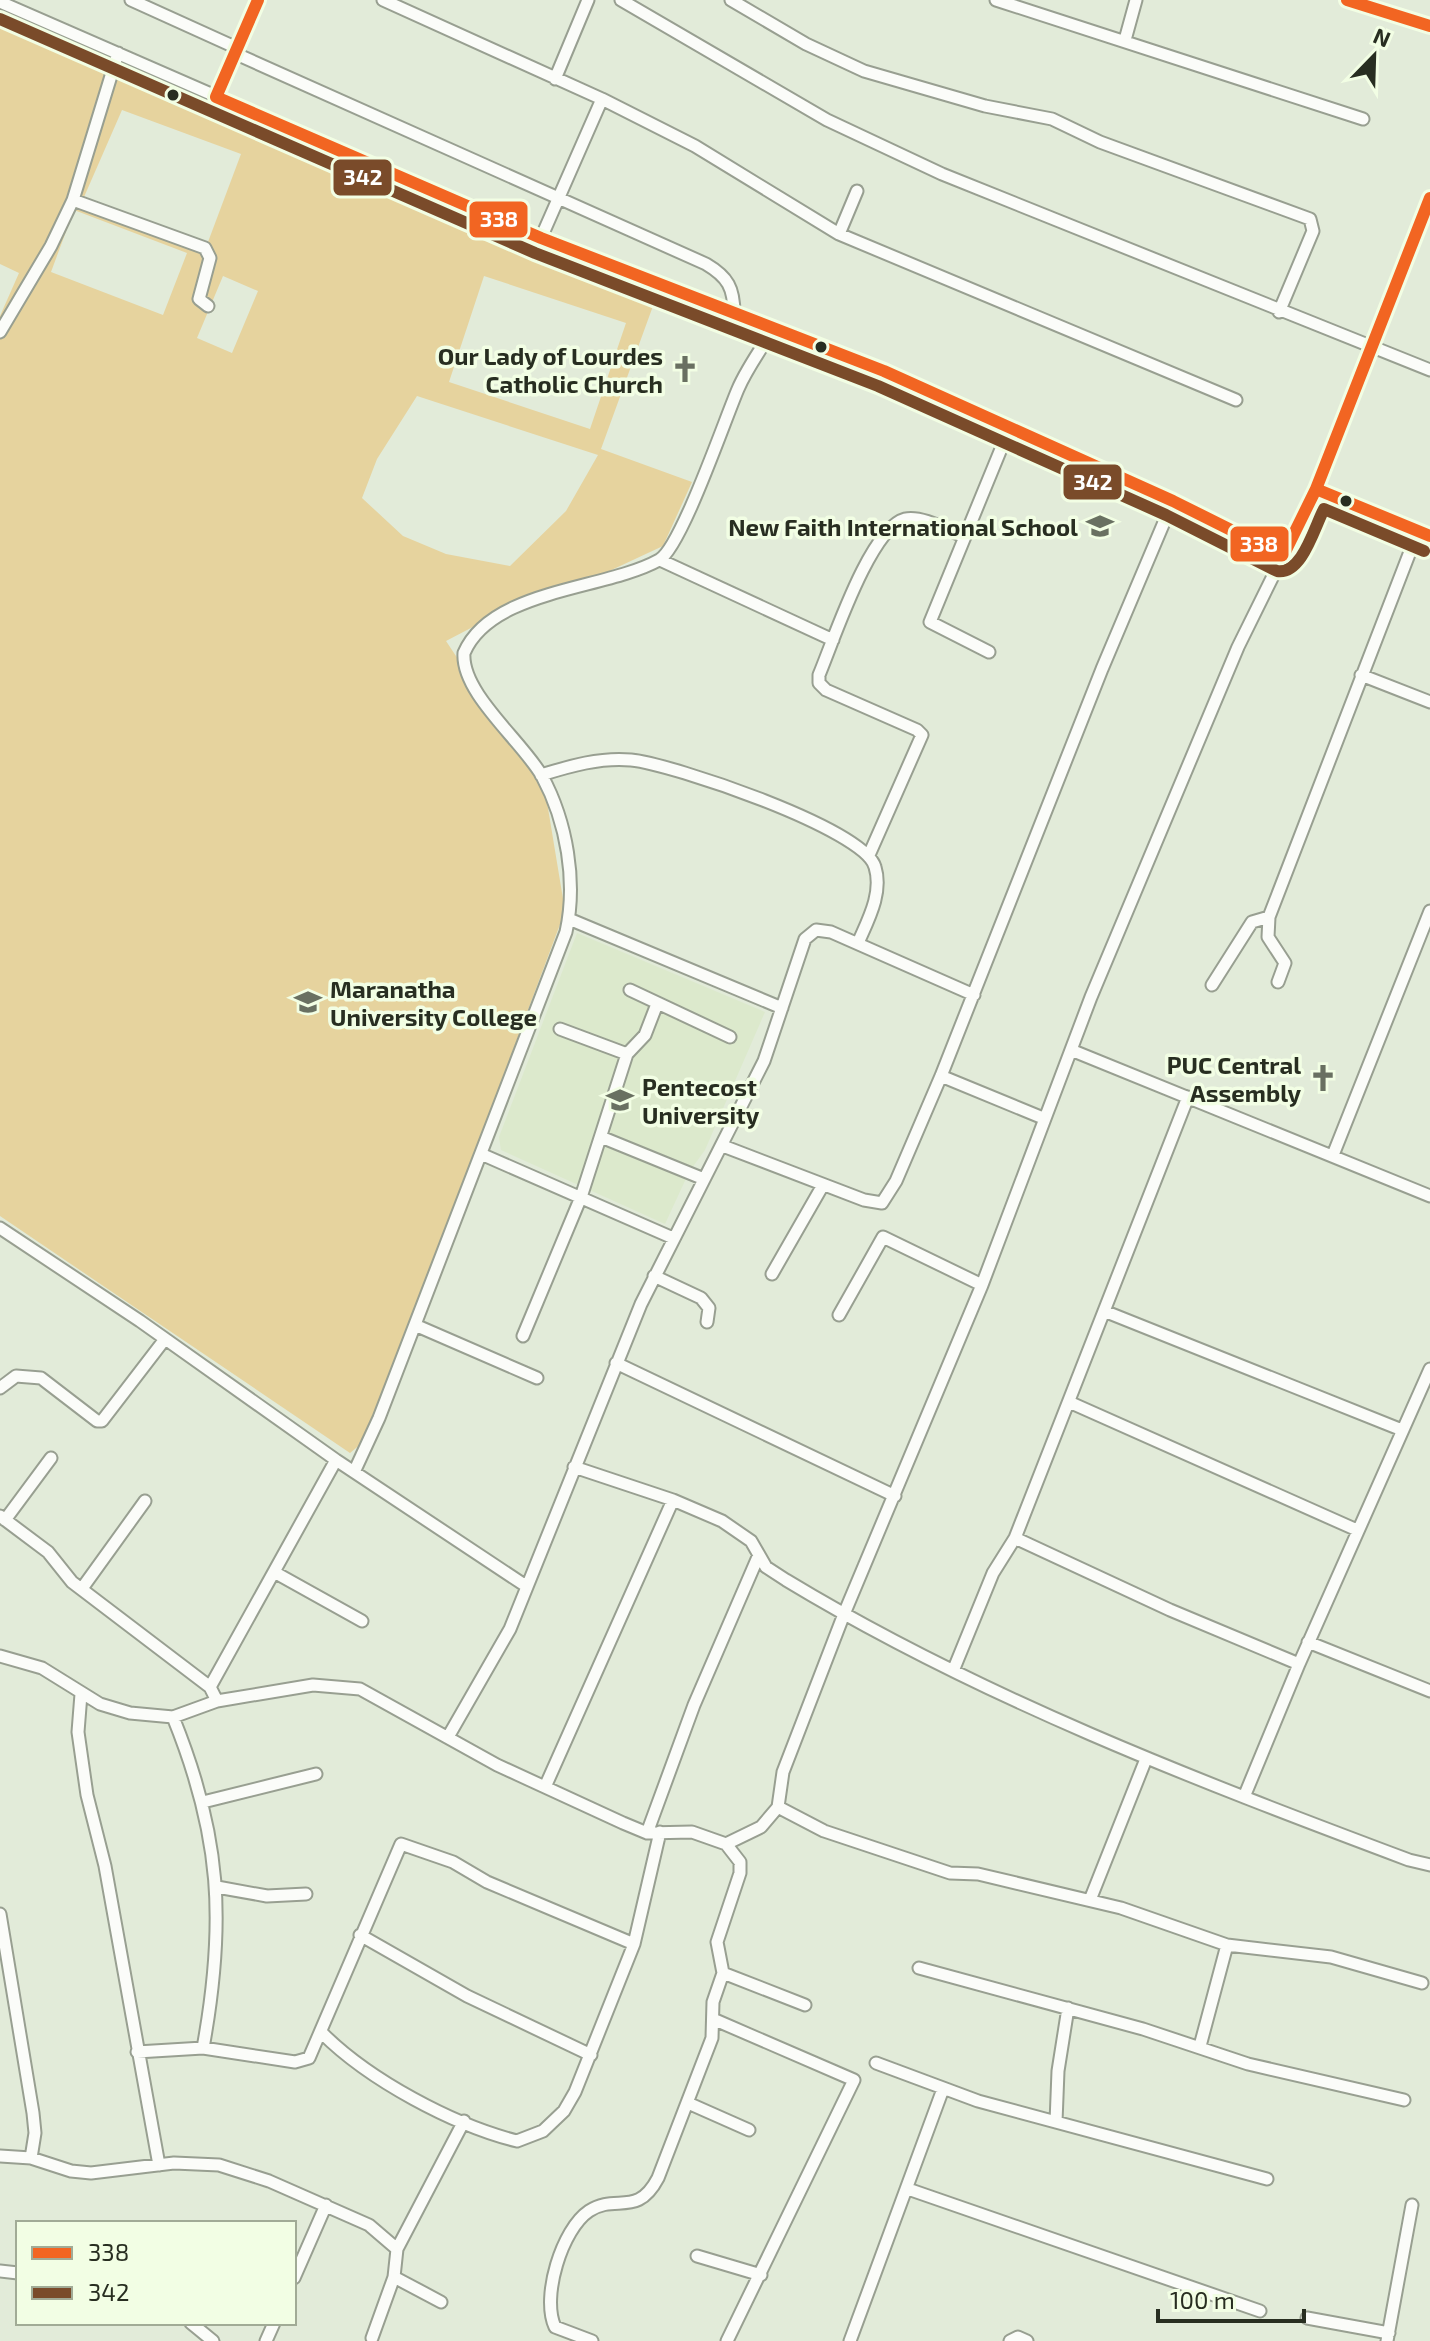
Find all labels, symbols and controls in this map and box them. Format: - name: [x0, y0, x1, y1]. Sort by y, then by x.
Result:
- north arrow: [1334, 16, 1414, 96]
- text: N: [1370, 22, 1395, 52]
- unlabelled marker: [165, 87, 181, 103]
- line badge: 342: [332, 158, 393, 197]
- text: 342: [343, 163, 383, 189]
- line badge: 338: [468, 200, 529, 239]
- text: 338: [480, 205, 518, 231]
- unlabelled marker: [813, 339, 829, 355]
- place label: Our Lady of Lourdes Catholic Church: [438, 341, 663, 398]
- church icon: Our Lady of Lourdes Catholic Church: [670, 354, 700, 384]
- line badge: 342: [1062, 463, 1123, 501]
- text: 342: [1073, 468, 1113, 494]
- unlabelled marker: [1338, 493, 1354, 509]
- school or university icon: New Faith International School: [1085, 511, 1115, 541]
- place label: New Faith International School: [728, 512, 1078, 541]
- line badge: 338: [1229, 525, 1290, 563]
- text: 338: [1240, 530, 1278, 556]
- place label: Maranatha University College: [330, 974, 537, 1031]
- school or university icon: Maranatha University College: [293, 987, 323, 1017]
- place label: PUC Central Assembly: [1167, 1050, 1301, 1107]
- church icon: PUC Central Assembly: [1308, 1063, 1338, 1093]
- place label: Pentecost University: [642, 1072, 760, 1129]
- school or university icon: Pentecost University: [605, 1085, 635, 1115]
- legend: [16, 2221, 296, 2325]
- text: 338: [88, 2237, 129, 2266]
- scale bar: [1158, 2273, 1304, 2323]
- text: 342: [88, 2277, 130, 2306]
- text: 100 m: [1170, 2285, 1235, 2314]

